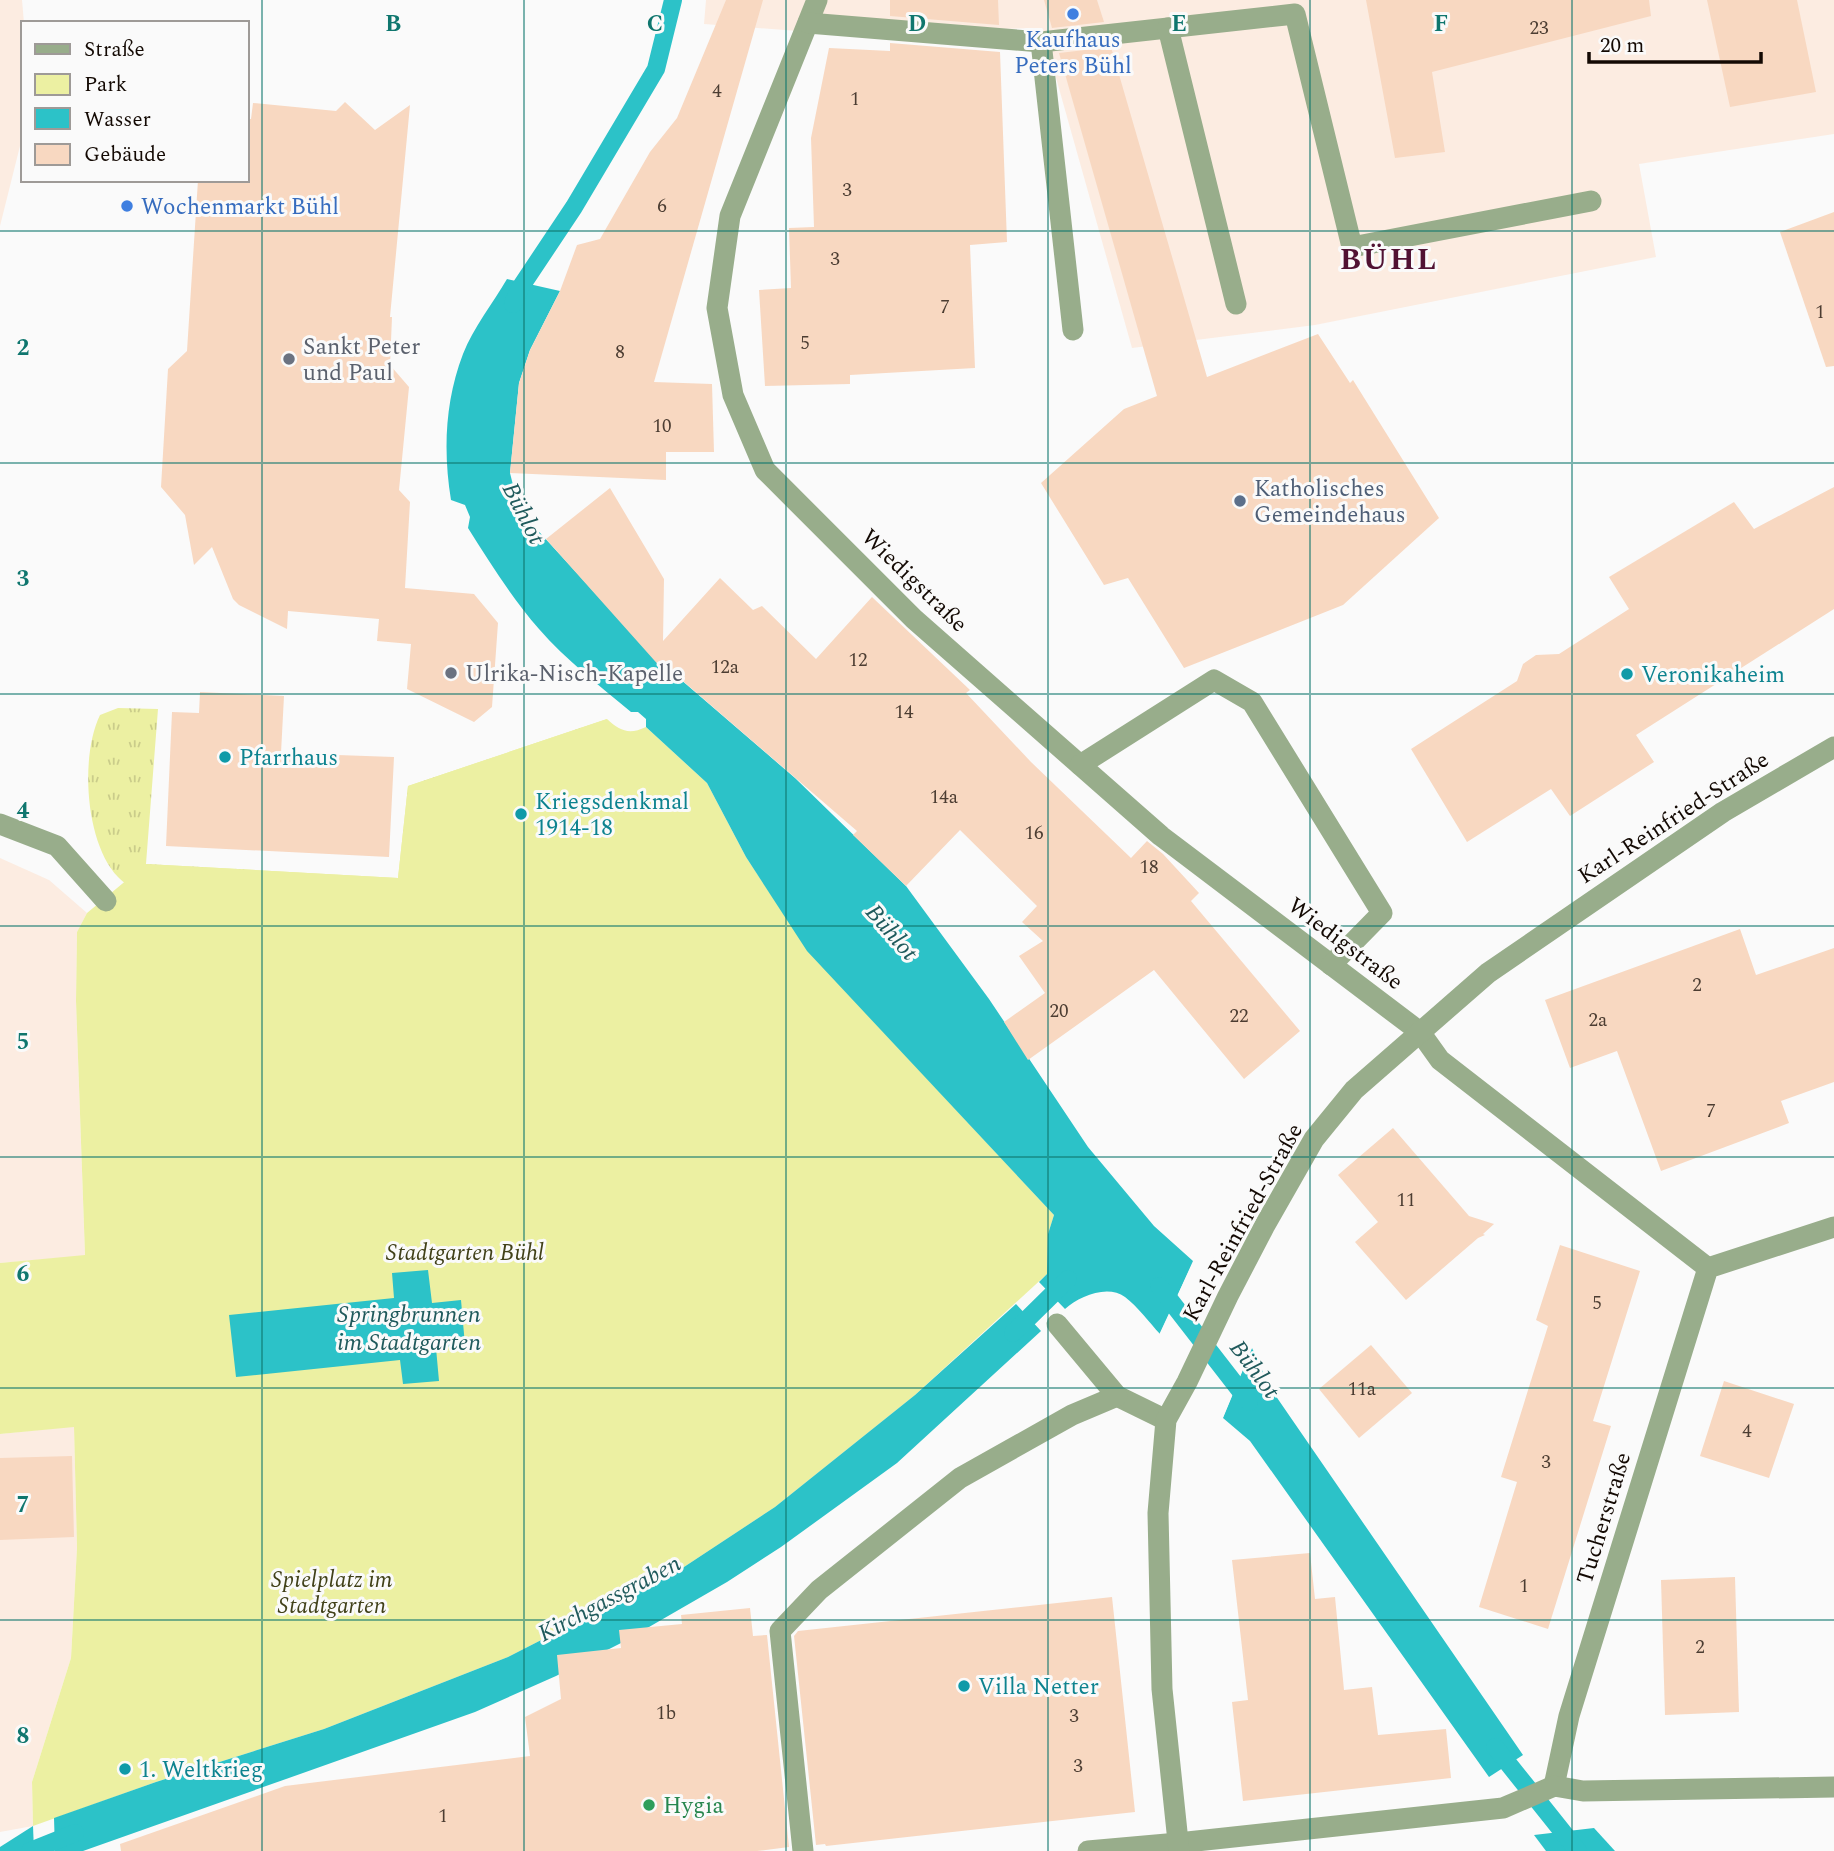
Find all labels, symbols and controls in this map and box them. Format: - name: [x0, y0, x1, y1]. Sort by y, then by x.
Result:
- marker: Kaufhaus Peters Bühl: [1065, 6, 1081, 22]
- text: B: [385, 7, 401, 42]
- text: C: [647, 7, 663, 42]
- text: D: [908, 7, 926, 42]
- text: E: [1171, 7, 1187, 42]
- text: F: [1434, 7, 1448, 42]
- house number: 23: [1529, 14, 1549, 43]
- legend: [21, 21, 248, 182]
- scale bar: [1589, 21, 1760, 65]
- place label: Kaufhaus Peters Bühl: [1014, 23, 1132, 84]
- text: 20 m: [1600, 30, 1644, 62]
- text: Straße: [84, 34, 145, 66]
- text: Park: [84, 69, 128, 101]
- house number: 4: [712, 77, 722, 106]
- house number: 1: [850, 85, 860, 114]
- text: Wasser: [84, 104, 151, 136]
- text: Gebäude: [84, 139, 166, 171]
- house number: 3: [842, 176, 852, 205]
- place label: Wochenmarkt Bühl: [141, 190, 339, 225]
- house number: 6: [657, 192, 667, 221]
- marker: Wochenmarkt Bühl: [119, 198, 135, 214]
- district label: BÜHL: [1340, 237, 1438, 283]
- house number: 3: [830, 245, 840, 274]
- house number: 7: [940, 293, 950, 322]
- house number: 1: [1815, 298, 1825, 327]
- house number: 5: [800, 329, 810, 358]
- place label: Sankt Peter und Paul: [303, 330, 420, 391]
- text: 2: [17, 331, 30, 366]
- house number: 8: [615, 338, 625, 367]
- marker: Sankt Peter und Paul: [281, 351, 297, 367]
- house number: 10: [652, 412, 672, 441]
- place label: Katholisches Gemeindehaus: [1254, 472, 1406, 533]
- water label: Bühlot: [492, 476, 554, 551]
- marker: Katholisches Gemeindehaus: [1232, 493, 1248, 509]
- street label: Wiedigstraße: [853, 521, 975, 641]
- text: 3: [17, 562, 30, 597]
- house number: 12: [848, 646, 868, 675]
- house number: 12a: [711, 653, 740, 682]
- place label: Ulrika-Nisch-Kapelle: [465, 657, 683, 692]
- place label: Veronikaheim: [1641, 658, 1785, 693]
- marker: Ulrika-Nisch-Kapelle: [443, 665, 459, 681]
- marker: Veronikaheim: [1619, 666, 1635, 682]
- house number: 14: [894, 698, 914, 727]
- place label: Pfarrhaus: [239, 741, 338, 776]
- street label: Karl-Reinfried-Straße: [1571, 743, 1776, 893]
- marker: Pfarrhaus: [217, 749, 233, 765]
- house number: 14a: [930, 783, 959, 812]
- place label: Kriegsdenkmal 1914-18: [535, 785, 689, 846]
- text: 4: [17, 794, 30, 829]
- marker: Kriegsdenkmal 1914-18: [513, 806, 529, 822]
- house number: 16: [1024, 819, 1044, 848]
- house number: 18: [1139, 853, 1159, 882]
- street label: Wiedigstraße: [1280, 889, 1410, 999]
- water label: Bühlot: [856, 896, 927, 970]
- house number: 2: [1692, 971, 1702, 1000]
- house number: 20: [1049, 997, 1069, 1026]
- house number: 22: [1229, 1002, 1249, 1031]
- house number: 2a: [1589, 1006, 1608, 1035]
- text: 5: [17, 1025, 29, 1060]
- house number: 7: [1706, 1097, 1716, 1126]
- street label: Karl-Reinfried-Straße: [1174, 1117, 1312, 1328]
- house number: 11: [1396, 1186, 1416, 1215]
- park label: Stadtgarten Bühl: [386, 1236, 544, 1271]
- text: 6: [17, 1257, 30, 1292]
- house number: 5: [1592, 1289, 1602, 1318]
- water label: Springbrunnen im Stadtgarten: [337, 1297, 481, 1361]
- water label: Bühlot: [1220, 1333, 1289, 1407]
- house number: 11a: [1348, 1375, 1377, 1404]
- house number: 4: [1742, 1417, 1752, 1446]
- house number: 3: [1541, 1448, 1551, 1477]
- street label: Tucherstraße: [1568, 1448, 1641, 1589]
- text: 7: [17, 1488, 29, 1523]
- water label: Kirchgassgraben: [531, 1546, 688, 1652]
- park label: Spielplatz im Stadtgarten: [271, 1563, 393, 1624]
- house number: 1: [1519, 1572, 1529, 1601]
- house number: 2: [1695, 1633, 1705, 1662]
- place label: Villa Netter: [978, 1670, 1099, 1705]
- marker: Villa Netter: [956, 1678, 972, 1694]
- house number: 1b: [656, 1699, 676, 1728]
- house number: 3: [1069, 1702, 1079, 1731]
- text: 8: [17, 1719, 29, 1754]
- house number: 3: [1073, 1752, 1083, 1781]
- place label: 1. Weltkrieg: [139, 1753, 263, 1788]
- marker: 1. Weltkrieg: [117, 1761, 133, 1777]
- place label: Hygia: [663, 1789, 724, 1824]
- marker: Hygia: [641, 1797, 657, 1813]
- house number: 1: [438, 1802, 448, 1831]

